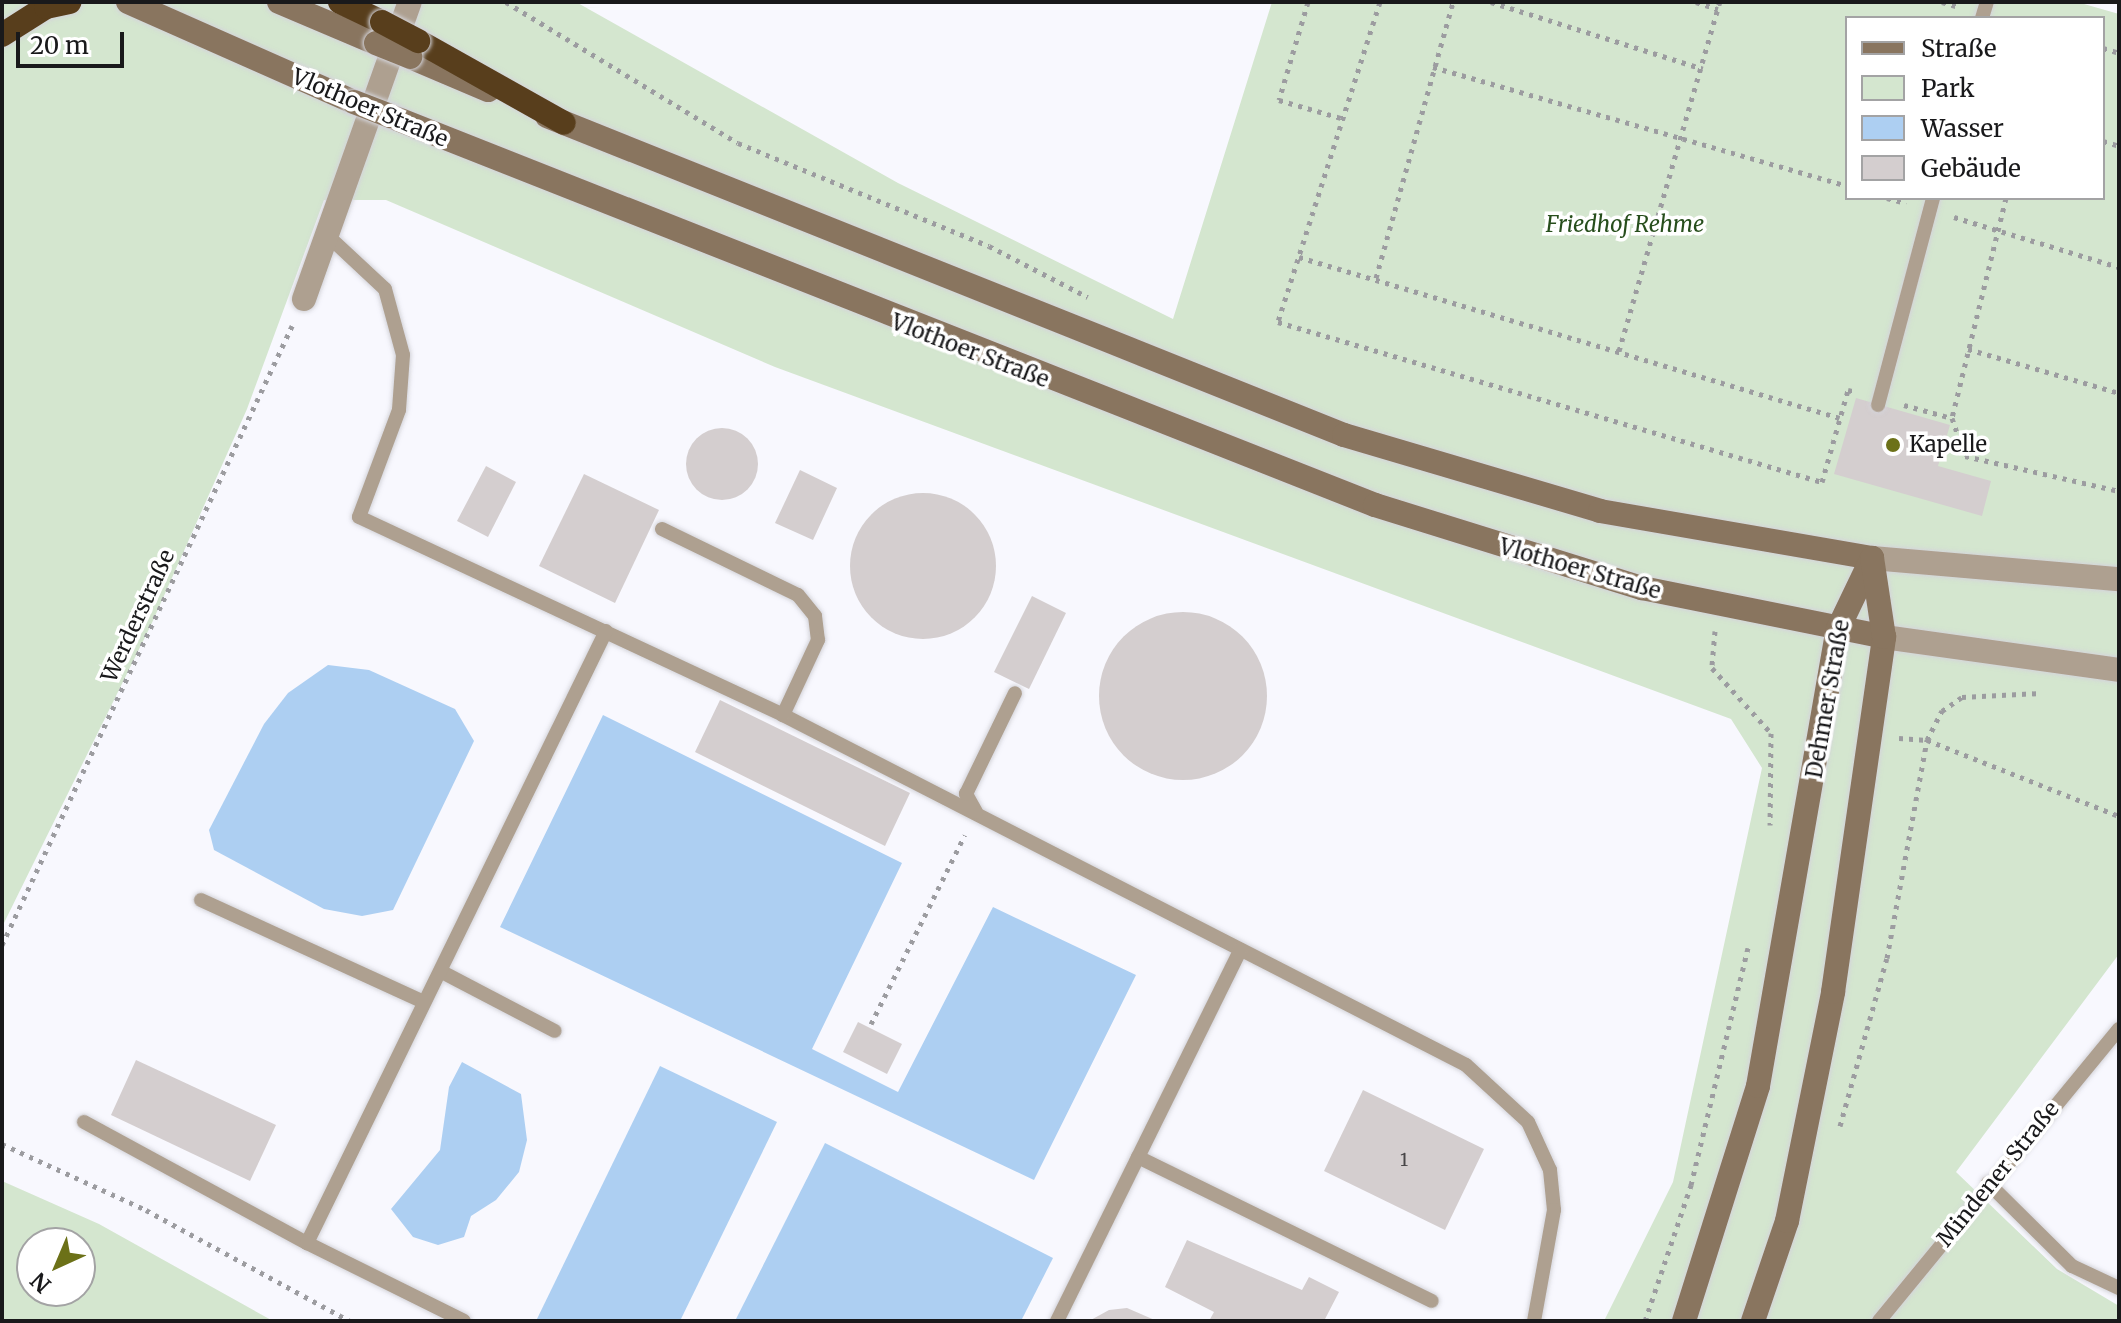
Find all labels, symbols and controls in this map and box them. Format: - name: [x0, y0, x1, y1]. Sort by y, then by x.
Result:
- scale bar: [20, 16, 128, 66]
- legend: [1845, 16, 2105, 200]
- text: 20 m: [30, 30, 89, 61]
- text: Straße: [1921, 33, 1996, 64]
- street label: Vlothoer Straße: [288, 63, 452, 153]
- text: Park: [1921, 73, 1974, 104]
- text: Wasser: [1921, 113, 2004, 144]
- text: Gebäude: [1921, 153, 2021, 184]
- park label: Friedhof Rehme: [1546, 212, 1704, 238]
- street label: Vlothoer Straße: [887, 309, 1053, 393]
- place label: Kapelle: [1909, 432, 1987, 458]
- marker: Kapelle: [1884, 436, 1902, 454]
- street label: Vlothoer Straße: [1496, 533, 1664, 605]
- street label: Werderstraße: [96, 546, 180, 686]
- street label: Dehmer Straße: [1801, 618, 1855, 780]
- street label: Mindener Straße: [1932, 1096, 2064, 1252]
- house number: 1: [1400, 1149, 1408, 1171]
- north arrow: [16, 1227, 96, 1307]
- text: N: [25, 1267, 57, 1299]

